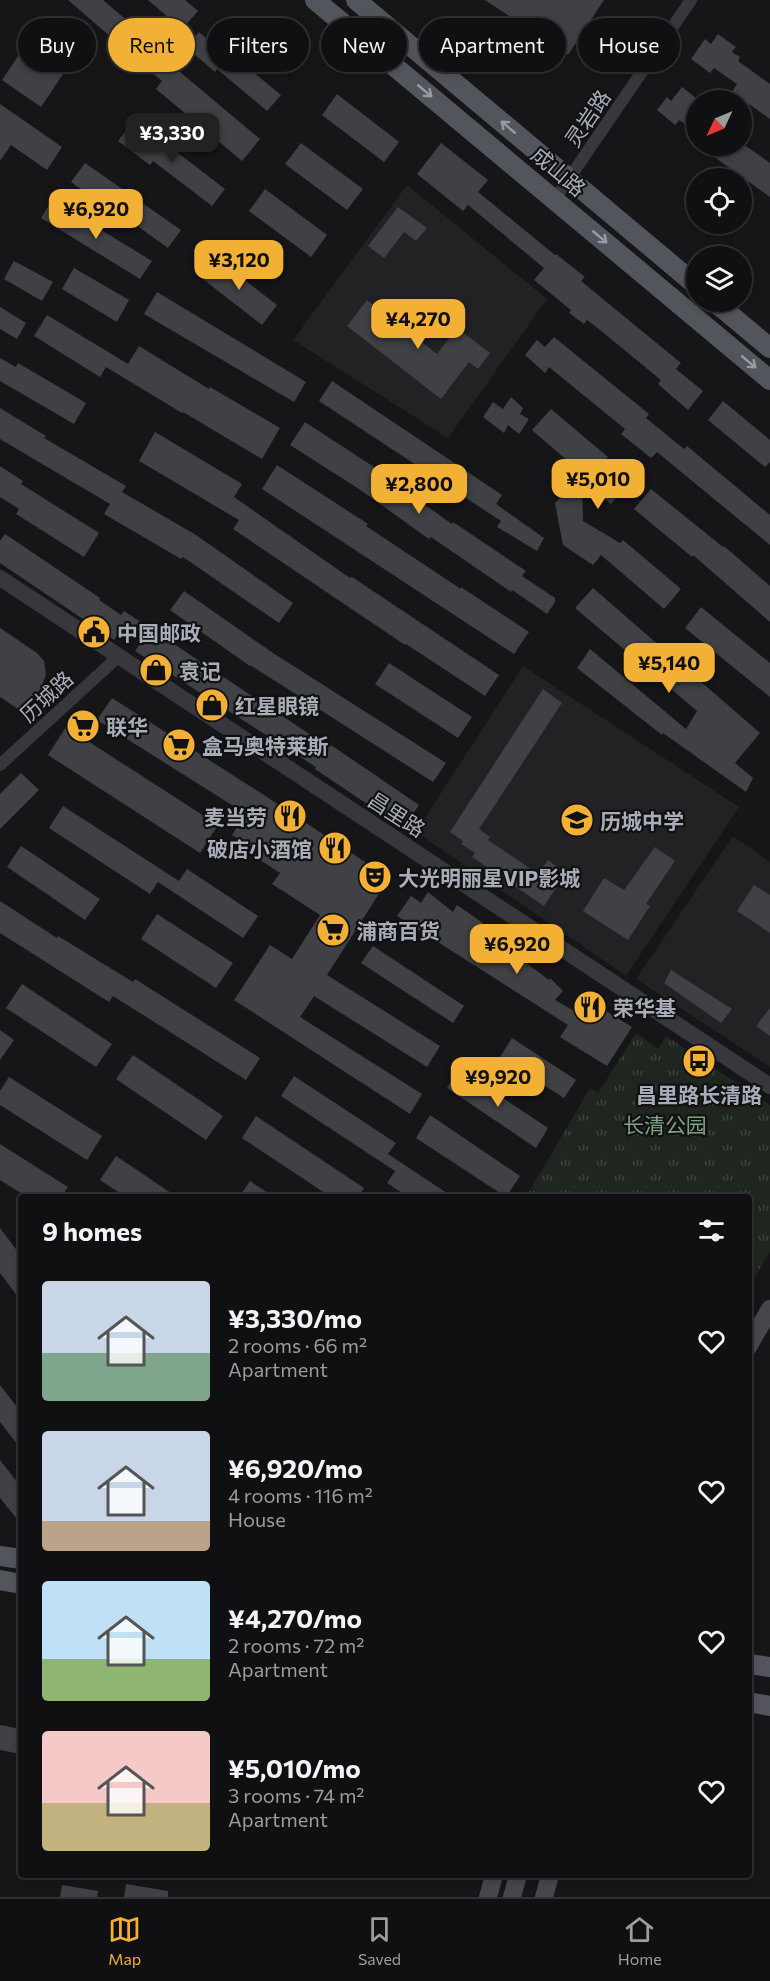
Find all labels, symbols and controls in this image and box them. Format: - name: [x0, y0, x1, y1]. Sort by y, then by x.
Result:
- chip: Buy: [18, 18, 96, 72]
- chip: Rent: [108, 18, 195, 72]
- chip: Filters: [207, 18, 309, 72]
- chip: New: [321, 18, 407, 72]
- chip: Apartment: [419, 18, 566, 72]
- chip: House: [578, 18, 680, 72]
- one-way arrow: [417, 84, 432, 98]
- street label: 灵岩路: [559, 85, 615, 151]
- north arrow: [686, 90, 752, 156]
- map controls: [686, 90, 752, 312]
- pin: ¥3,330: [123, 113, 221, 164]
- text: ¥3,330: [139, 120, 205, 144]
- one-way arrow: [501, 121, 517, 134]
- street label: 成山路: [527, 141, 591, 201]
- button: locate: [686, 168, 752, 234]
- pin: ¥6,920: [47, 189, 145, 240]
- text: ¥6,920: [63, 196, 129, 220]
- one-way arrow: [592, 230, 608, 243]
- pin: ¥3,120: [190, 240, 288, 291]
- button: layers: [686, 246, 752, 312]
- text: ¥3,120: [208, 247, 270, 271]
- pin: ¥4,270: [369, 299, 467, 350]
- text: ¥4,270: [385, 306, 451, 330]
- one-way arrow: [741, 356, 757, 369]
- pin: ¥5,010: [549, 459, 647, 510]
- pin: ¥2,800: [370, 464, 468, 515]
- text: ¥5,010: [566, 466, 630, 490]
- text: ¥2,800: [385, 471, 453, 495]
- public building icon: 中国邮政: [76, 614, 112, 650]
- place label: 中国邮政: [117, 620, 201, 645]
- pin: ¥5,140: [620, 643, 718, 694]
- text: ¥5,140: [638, 650, 700, 674]
- shop icon: 袁记: [138, 652, 174, 688]
- place label: 袁记: [179, 658, 221, 683]
- street label: 历城路: [14, 665, 78, 727]
- shop icon: 红星眼镜: [194, 687, 230, 723]
- place label: 红星眼镜: [235, 693, 319, 718]
- supermarket icon: 联华: [65, 708, 101, 744]
- place label: 联华: [106, 714, 148, 739]
- supermarket icon: 盒马奥特莱斯: [161, 727, 197, 763]
- place label: 盒马奥特莱斯: [202, 733, 328, 758]
- street label: 昌里路: [364, 786, 430, 842]
- restaurant icon: 麦当劳: [272, 798, 308, 834]
- school or university icon: 历城中学: [559, 802, 595, 838]
- place label: 麦当劳: [204, 804, 267, 829]
- place label: 历城中学: [600, 808, 684, 833]
- restaurant icon: 破店小酒馆: [317, 830, 353, 866]
- place label: 破店小酒馆: [207, 836, 312, 861]
- theatre icon: 大光明丽星VIP影城: [357, 859, 393, 895]
- place label: 大光明丽星VIP影城: [398, 865, 580, 890]
- supermarket icon: 浦商百货: [315, 912, 351, 948]
- place label: 浦商百货: [356, 918, 440, 943]
- pin: ¥6,920: [468, 924, 566, 975]
- text: ¥6,920: [484, 931, 550, 955]
- restaurant icon: 荣华基: [572, 989, 608, 1025]
- place label: 荣华基: [613, 995, 676, 1020]
- bus stop icon: 昌里路长清路: [681, 1043, 717, 1079]
- pin: ¥9,920: [449, 1057, 547, 1108]
- text: ¥9,920: [465, 1064, 531, 1088]
- place label: 昌里路长清路: [636, 1082, 762, 1107]
- park label: 长清公园: [623, 1112, 707, 1137]
- icon: filters: [695, 1214, 728, 1247]
- text: 9 homes: [42, 1215, 142, 1246]
- text: ¥3,330/mo: [228, 1302, 362, 1333]
- icon: home: [90, 1305, 162, 1377]
- icon: heart: [695, 1325, 728, 1358]
- text: 2 rooms · 66 m²: [228, 1333, 367, 1357]
- text: Apartment: [228, 1357, 328, 1381]
- text: ¥6,920/mo: [228, 1452, 363, 1483]
- icon: home: [90, 1455, 162, 1527]
- icon: heart: [695, 1475, 728, 1508]
- text: 4 rooms · 116 m²: [228, 1483, 373, 1507]
- text: House: [228, 1507, 286, 1531]
- text: ¥4,270/mo: [228, 1602, 362, 1633]
- icon: home: [90, 1605, 162, 1677]
- icon: heart: [695, 1625, 728, 1658]
- text: 2 rooms · 72 m²: [228, 1633, 364, 1657]
- text: Apartment: [228, 1657, 328, 1681]
- text: ¥5,010/mo: [228, 1752, 361, 1783]
- icon: home: [90, 1755, 162, 1827]
- icon: heart: [695, 1775, 728, 1808]
- text: 3 rooms · 74 m²: [228, 1783, 364, 1807]
- text: Apartment: [228, 1807, 328, 1831]
- tab: Map: [108, 1913, 141, 1968]
- tab: Saved: [358, 1913, 401, 1968]
- tab: Home: [618, 1913, 662, 1968]

